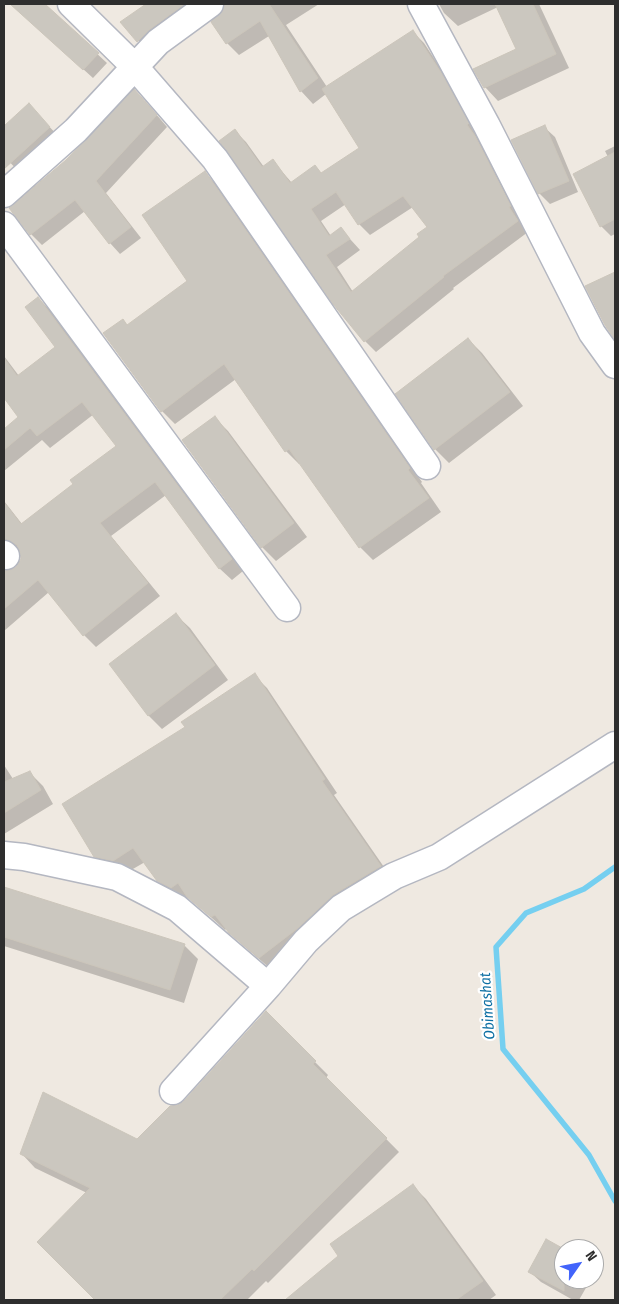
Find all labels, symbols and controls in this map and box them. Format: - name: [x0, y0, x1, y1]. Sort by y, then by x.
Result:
- water label: Obimashat: [477, 972, 499, 1040]
- north arrow: [554, 1239, 604, 1289]
- text: N: [582, 1248, 601, 1264]

